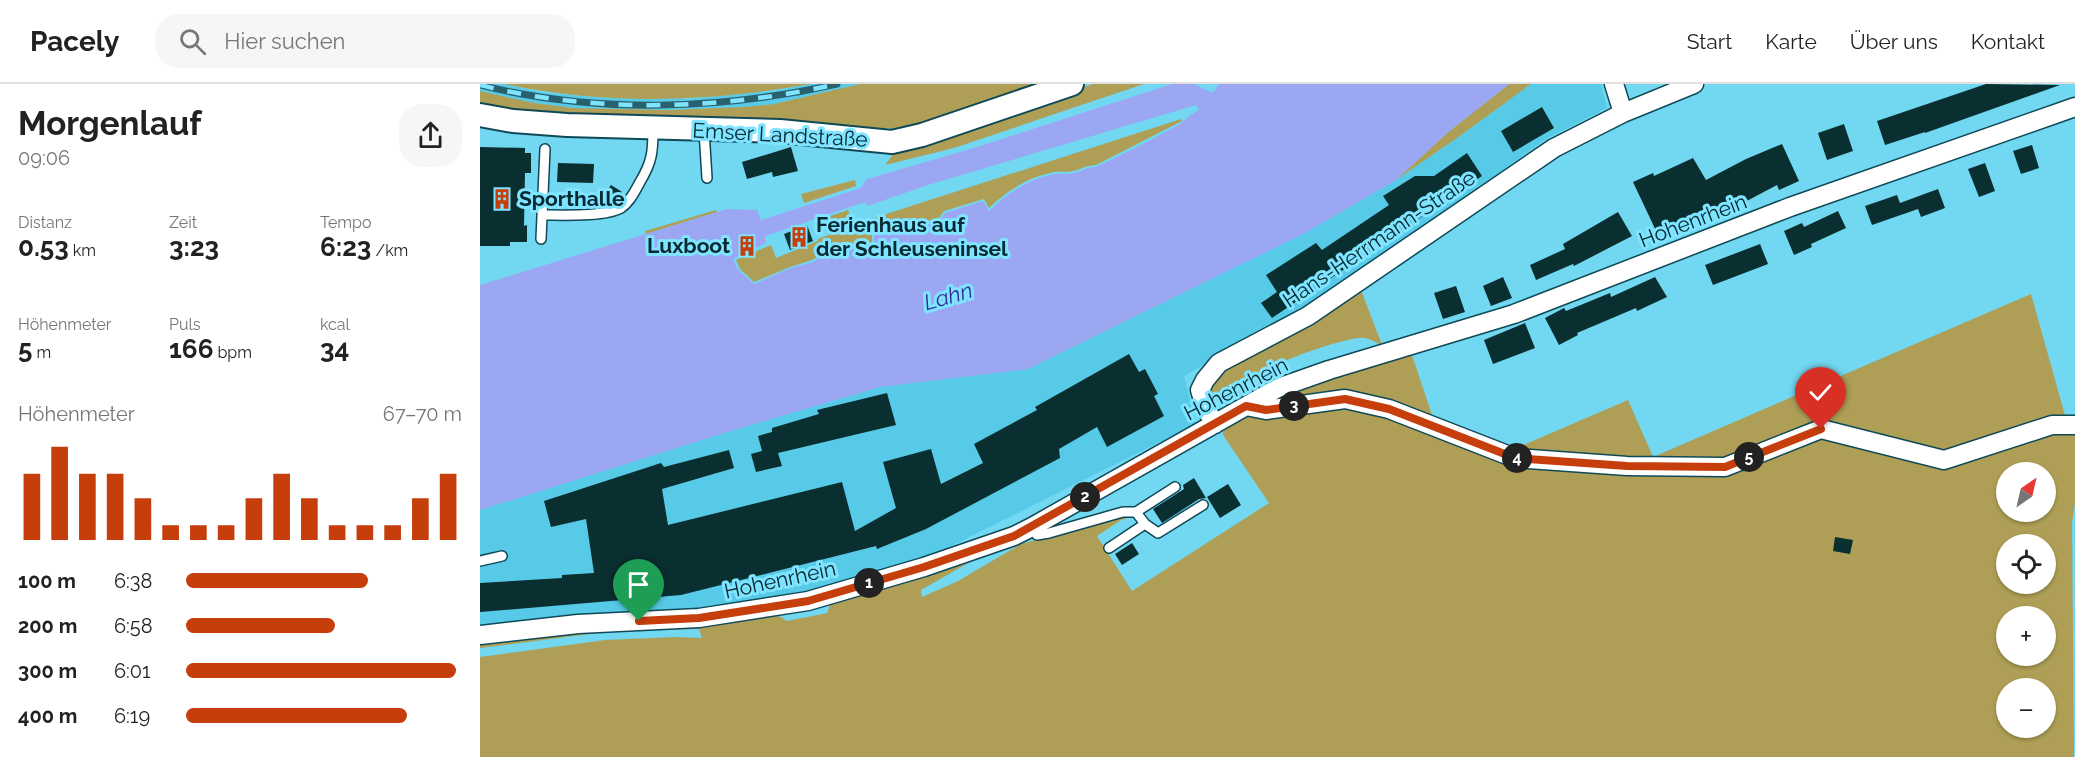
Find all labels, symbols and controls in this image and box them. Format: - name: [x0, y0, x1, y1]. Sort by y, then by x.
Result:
- search box: [155, 14, 575, 68]
- text: Pacely: [30, 25, 119, 58]
- icon: search: [176, 25, 209, 58]
- text: Hier suchen: [224, 28, 345, 54]
- text: Start: [1687, 29, 1732, 54]
- text: Karte: [1765, 29, 1817, 54]
- text: Über uns: [1850, 29, 1938, 54]
- text: Kontakt: [1971, 29, 2045, 54]
- text: Morgenlauf: [18, 104, 201, 143]
- button: share: [399, 104, 462, 167]
- street label: Emser Landstraße: [692, 117, 868, 152]
- text: 09:06: [18, 146, 70, 170]
- street label: Hans-Herrmann-Straße: [1278, 165, 1480, 312]
- place label: Sporthalle: [519, 186, 625, 211]
- building icon: Sporthalle: [490, 187, 514, 211]
- street label: Hohenrhein: [1635, 189, 1750, 253]
- place label: Ferienhaus auf der Schleuseninsel: [816, 212, 1008, 261]
- text: Distanz: [18, 213, 72, 232]
- text: Zeit: [169, 213, 197, 232]
- text: Tempo: [320, 213, 371, 232]
- building icon: Ferienhaus auf der Schleuseninsel: [787, 225, 811, 249]
- text: 0.53: [18, 232, 69, 262]
- text: 3:23: [169, 232, 219, 262]
- text: 6:23: [320, 232, 371, 262]
- place label: Luxboot: [647, 233, 730, 258]
- building icon: Luxboot: [735, 234, 759, 258]
- text: km: [69, 241, 96, 260]
- text: /km: [371, 241, 408, 260]
- water label: Lahn: [921, 277, 975, 315]
- text: Höhenmeter: [18, 315, 112, 334]
- text: Puls: [169, 315, 201, 334]
- text: kcal: [320, 315, 350, 334]
- text: 5: [18, 334, 32, 364]
- text: 166: [169, 334, 213, 364]
- text: 34: [320, 334, 349, 364]
- text: m: [32, 343, 51, 362]
- text: bpm: [213, 343, 252, 362]
- street label: Hohenrhein: [1180, 352, 1292, 425]
- pin: [1795, 367, 1846, 429]
- icon: check: [1804, 376, 1837, 409]
- pin: 3: [1279, 391, 1309, 421]
- text: 3: [1290, 396, 1298, 415]
- text: Höhenmeter: [18, 402, 135, 426]
- text: 67–70 m: [383, 402, 462, 426]
- pin: 5: [1734, 442, 1764, 472]
- pin: 4: [1502, 443, 1532, 473]
- text: 5: [1745, 447, 1753, 466]
- text: 4: [1512, 448, 1522, 467]
- north arrow: [1996, 462, 2056, 522]
- map controls: [1996, 462, 2056, 738]
- pin: 2: [1070, 482, 1100, 512]
- text: 2: [1080, 487, 1090, 506]
- button: locate: [1996, 534, 2056, 594]
- street label: Hohenrhein: [722, 555, 838, 604]
- pin: [613, 559, 664, 621]
- icon: arrive: [622, 568, 655, 601]
- pin: 1: [854, 568, 884, 598]
- text: 100 m: [18, 569, 76, 593]
- text: 6:38: [114, 569, 152, 593]
- text: 1: [865, 573, 873, 592]
- button: +: [1996, 606, 2056, 666]
- text: 200 m: [18, 614, 77, 638]
- text: 6:58: [114, 614, 153, 638]
- text: 300 m: [18, 659, 77, 683]
- text: 6:01: [114, 659, 151, 683]
- button: −: [1996, 678, 2056, 738]
- text: 400 m: [18, 704, 77, 728]
- text: 6:19: [114, 704, 150, 728]

